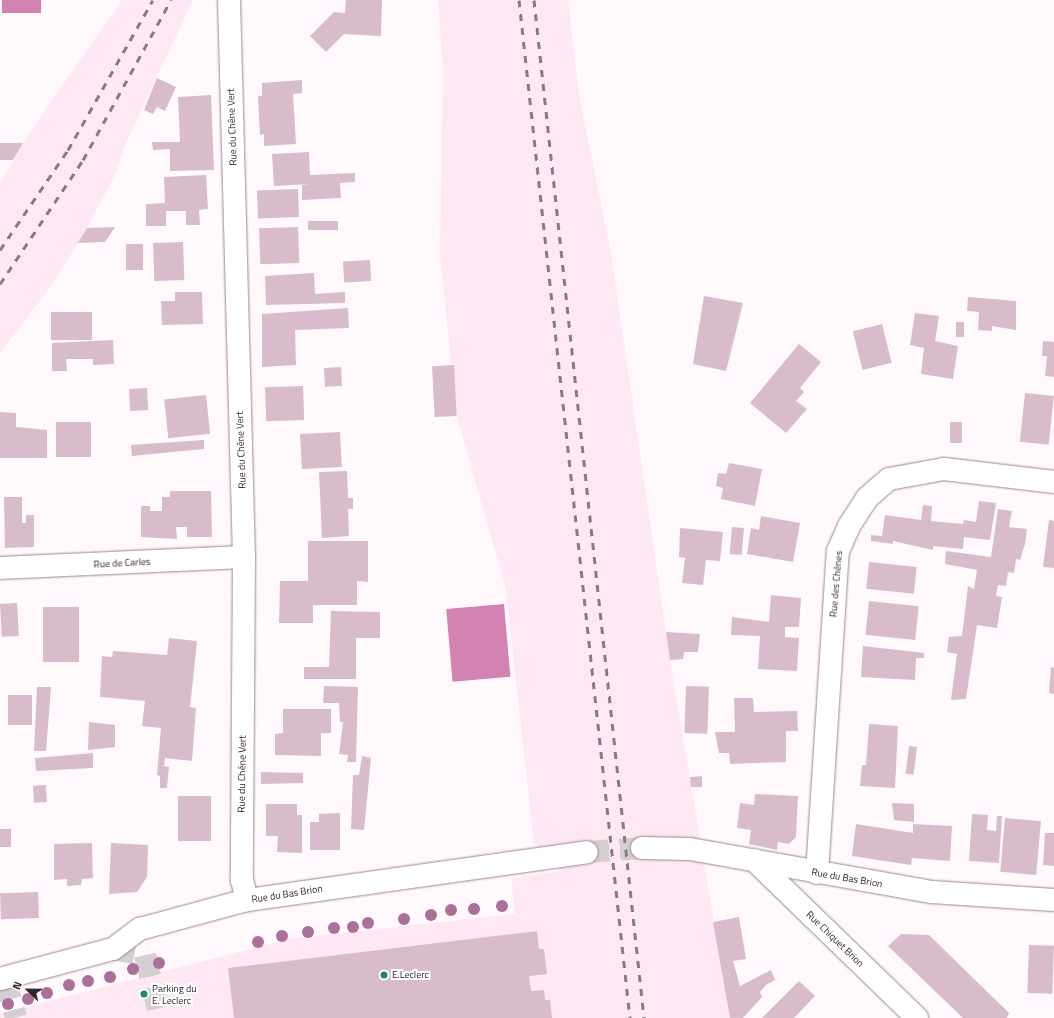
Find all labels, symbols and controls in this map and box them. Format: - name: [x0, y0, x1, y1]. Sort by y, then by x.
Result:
- street label: Rue du Chêne Vert: [225, 88, 239, 166]
- street label: Rue du Chêne Vert: [234, 411, 248, 489]
- street label: Rue des Chênes: [827, 550, 845, 618]
- street label: Rue de Carles: [93, 556, 151, 570]
- street label: Rue du Chêne Vert: [235, 735, 249, 813]
- street label: Rue du Bas Brion: [811, 866, 883, 890]
- street label: Rue du Bas Brion: [251, 882, 323, 906]
- street label: Rue Chiquet Brion: [804, 908, 866, 970]
- place label: E.Leclerc: [392, 969, 429, 981]
- north arrow: [8, 970, 48, 1010]
- marker: E.Leclerc: [379, 970, 389, 980]
- text: N: [8, 979, 26, 992]
- place label: Parking du E. Leclerc: [152, 982, 197, 1006]
- marker: Parking du E. Leclerc: [139, 989, 149, 999]

